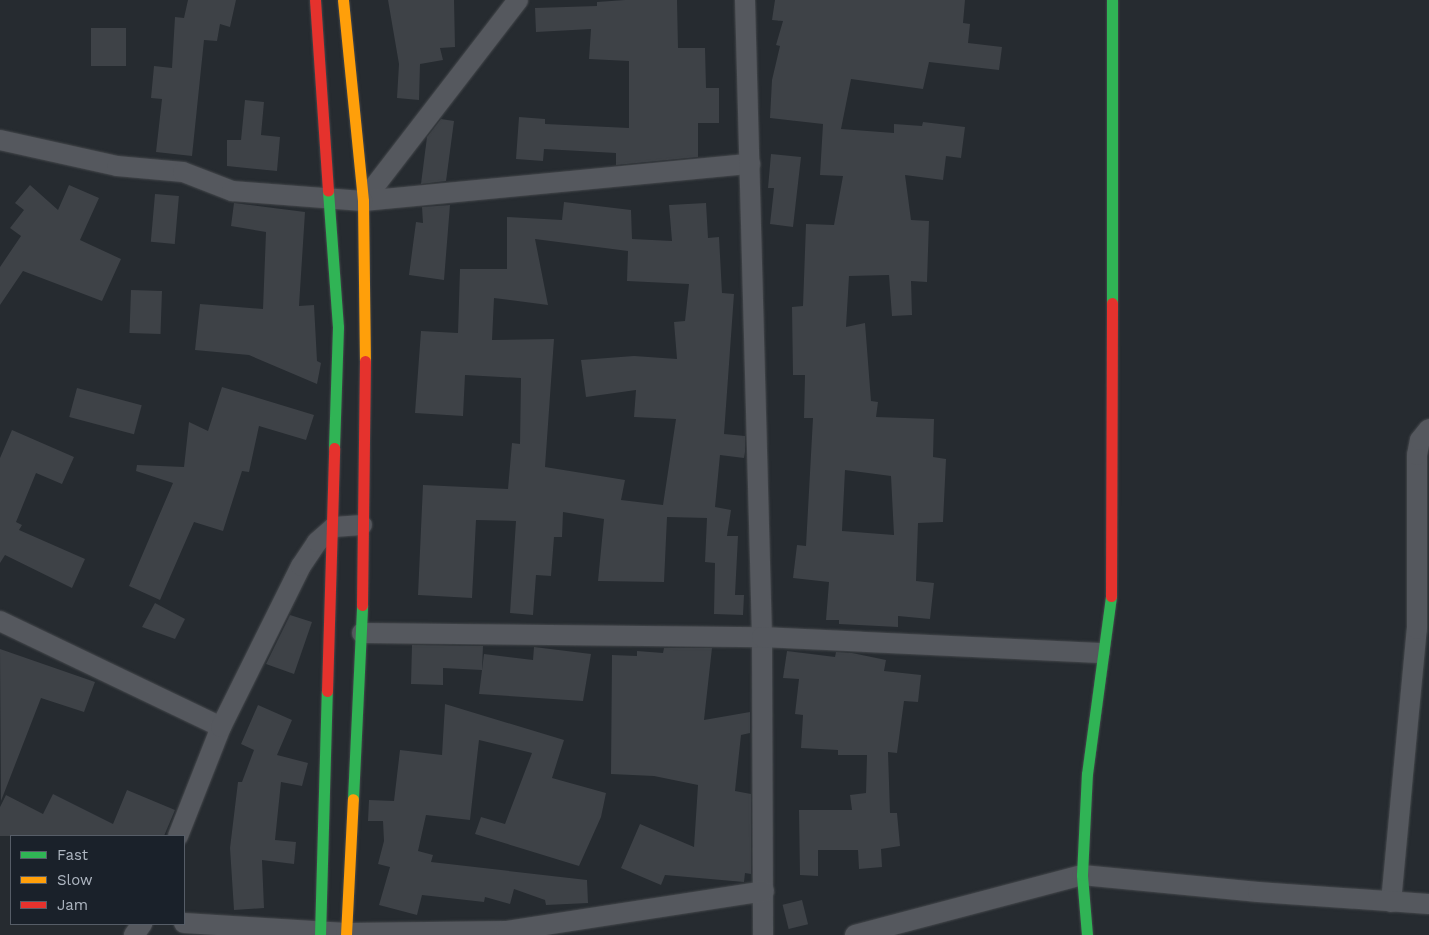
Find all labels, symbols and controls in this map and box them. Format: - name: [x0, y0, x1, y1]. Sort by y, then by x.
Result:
- legend: [10, 835, 185, 925]
- text: Fast: [57, 846, 88, 864]
- text: Slow: [57, 871, 93, 889]
- text: Jam: [57, 896, 88, 914]

